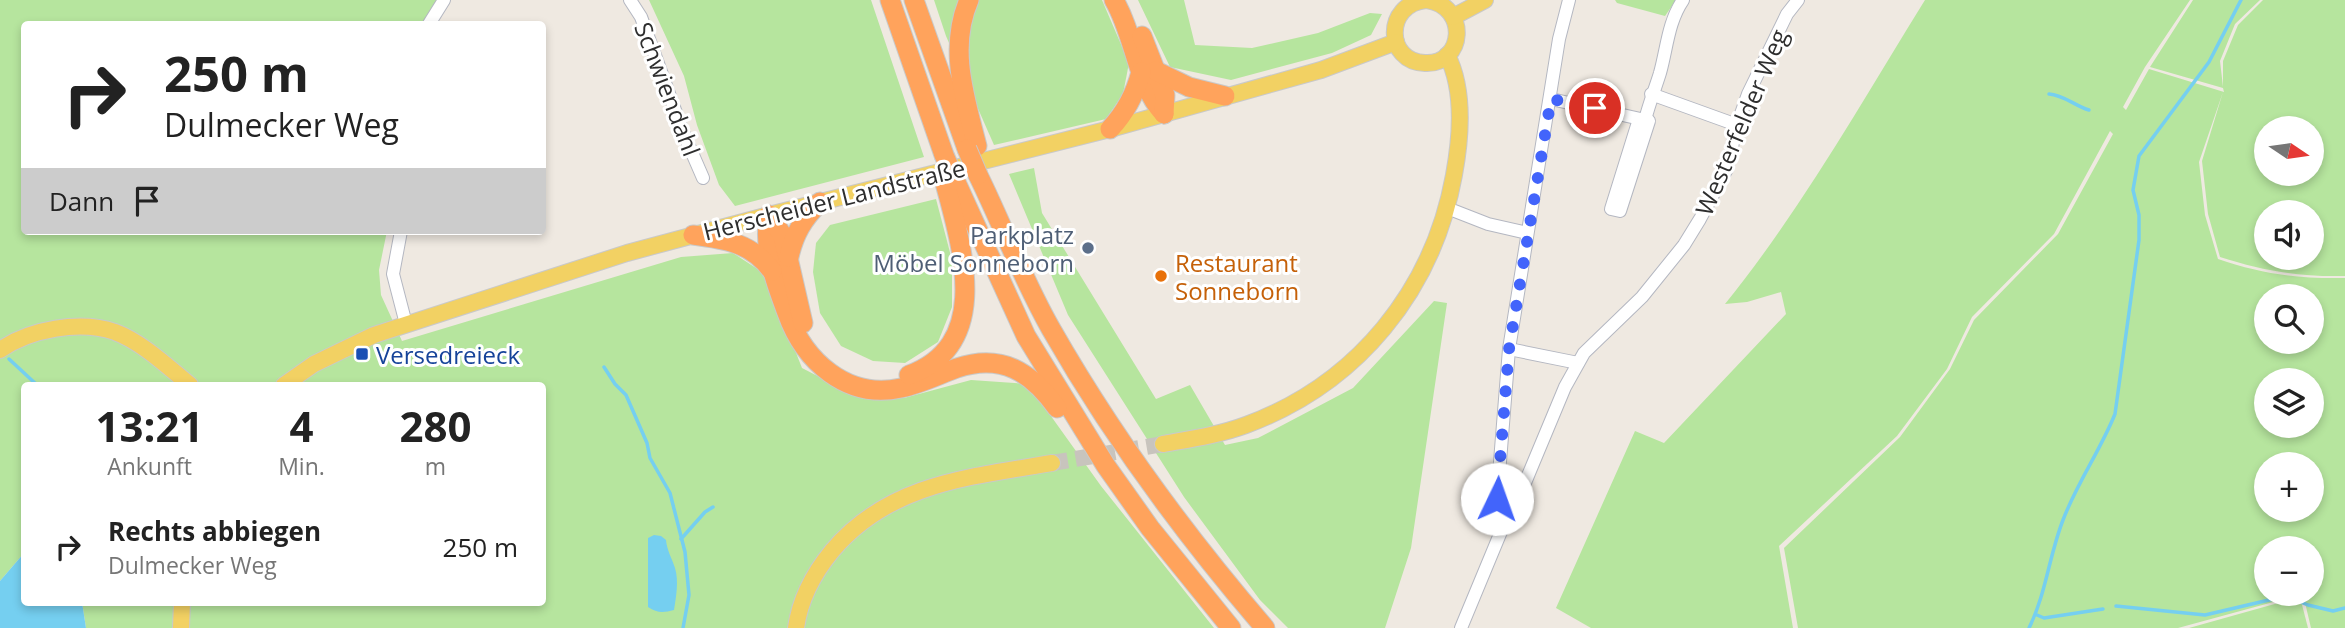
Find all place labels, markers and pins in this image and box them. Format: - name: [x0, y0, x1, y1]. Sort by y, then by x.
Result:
- pin: [1565, 78, 1625, 138]
- place label: Parkplatz Möbel Sonneborn: [873, 218, 1074, 279]
- marker: Parkplatz Möbel Sonneborn: [1080, 240, 1096, 256]
- place label: Restaurant Sonneborn: [1175, 246, 1299, 307]
- marker: Restaurant Sonneborn: [1153, 268, 1169, 284]
- place label: Versedreieck: [376, 338, 521, 371]
- marker: Versedreieck: [354, 346, 370, 362]

